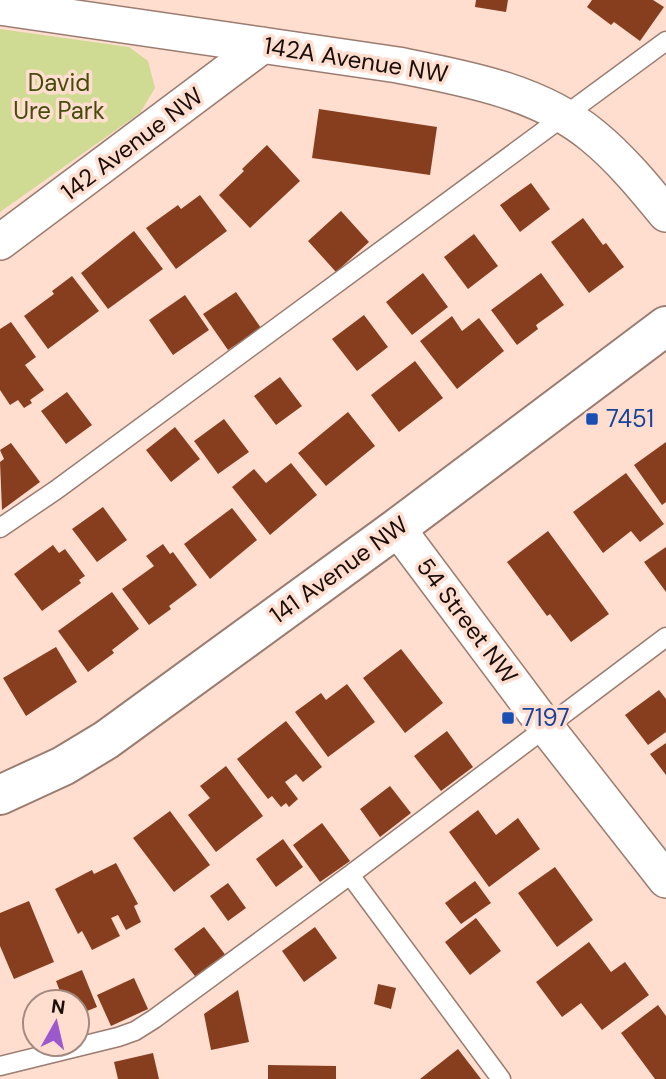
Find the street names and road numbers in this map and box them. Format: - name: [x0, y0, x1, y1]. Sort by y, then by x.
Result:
- street label: 142A Avenue NW: [262, 30, 450, 89]
- street label: 142 Avenue NW: [54, 80, 209, 207]
- street label: 141 Avenue NW: [263, 509, 414, 630]
- street label: 54 Street NW: [410, 552, 525, 690]

